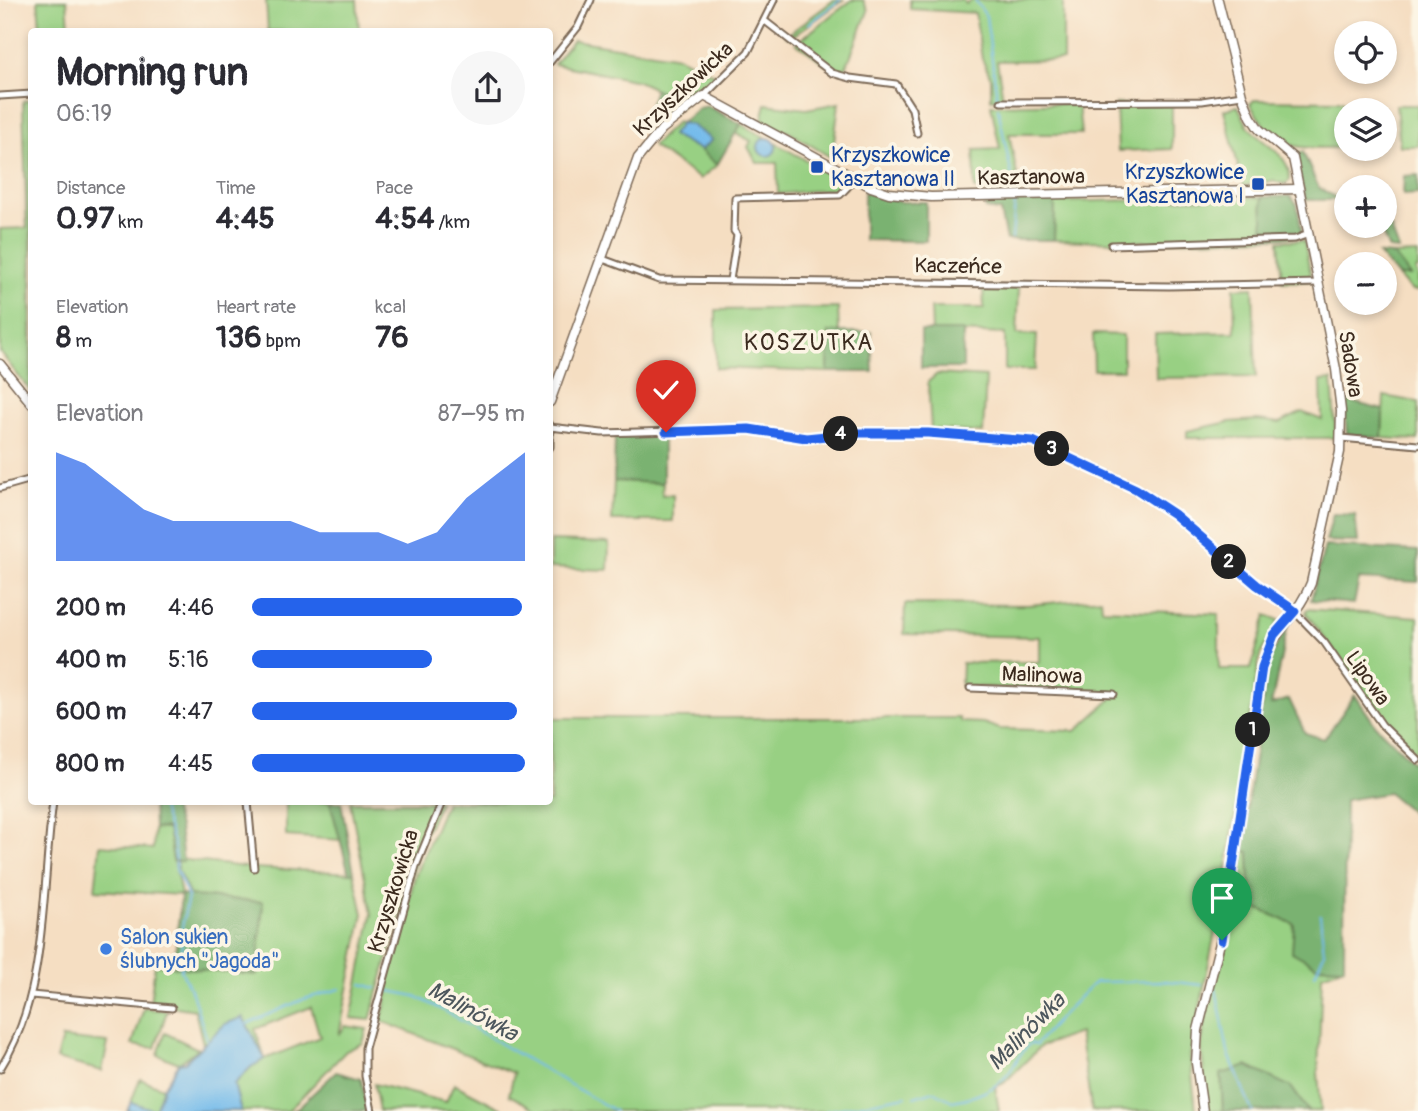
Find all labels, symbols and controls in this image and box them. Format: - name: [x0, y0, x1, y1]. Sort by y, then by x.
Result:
- map controls: [1334, 21, 1397, 315]
- button: locate: [1334, 21, 1397, 84]
- street label: Krzyszkowicka: [628, 36, 739, 143]
- text: Morning run: [56, 49, 248, 97]
- button: share: [451, 51, 525, 125]
- button: layers: [1334, 98, 1397, 161]
- text: 06:19: [56, 99, 112, 128]
- place label: Krzyszkowice Kasztanowa II: [831, 142, 955, 193]
- marker: Krzyszkowice Kasztanowa II: [809, 159, 825, 175]
- place label: Krzyszkowice Kasztanowa I: [1125, 159, 1245, 210]
- street label: Kasztanowa: [977, 163, 1085, 192]
- button: +: [1334, 175, 1397, 238]
- text: Distance: [56, 176, 125, 200]
- text: Time: [216, 176, 255, 200]
- text: Pace: [375, 176, 413, 200]
- marker: Krzyszkowice Kasztanowa I: [1250, 176, 1266, 192]
- text: 0.97: [56, 200, 114, 237]
- text: 4:45: [216, 200, 275, 237]
- text: 4:54: [375, 200, 434, 237]
- text: km: [114, 210, 143, 234]
- text: /km: [434, 210, 470, 234]
- street label: Kaczeńce: [914, 252, 1003, 281]
- button: −: [1334, 252, 1397, 315]
- text: Elevation: [56, 295, 128, 319]
- text: Heart rate: [216, 295, 296, 319]
- text: kcal: [375, 295, 406, 319]
- text: 8: [56, 319, 71, 356]
- text: 136: [216, 319, 262, 356]
- text: 76: [375, 319, 409, 356]
- district label: KOSZUTKA: [744, 328, 874, 357]
- text: m: [71, 329, 92, 353]
- text: bpm: [262, 329, 301, 353]
- street label: Sadowa: [1332, 329, 1369, 399]
- pin: [636, 360, 696, 432]
- icon: check: [647, 371, 685, 409]
- text: Elevation: [56, 399, 144, 428]
- text: 87–95 m: [438, 399, 525, 428]
- pin: 4: [824, 416, 858, 452]
- text: 4: [835, 421, 846, 445]
- pin: 3: [1034, 432, 1070, 466]
- text: 3: [1046, 436, 1057, 460]
- pin: 2: [1212, 544, 1246, 580]
- text: 2: [1223, 549, 1234, 573]
- text: 200 m: [56, 593, 126, 622]
- text: 4:46: [168, 593, 214, 622]
- text: 400 m: [56, 645, 126, 674]
- text: 5:16: [168, 645, 209, 674]
- street label: Lipowa: [1339, 646, 1396, 711]
- street label: Malinowa: [1001, 661, 1083, 690]
- text: 600 m: [56, 697, 126, 726]
- text: 4:47: [168, 697, 213, 726]
- pin: 1: [1236, 712, 1270, 748]
- text: 1: [1249, 717, 1256, 741]
- text: 800 m: [56, 749, 124, 778]
- text: 4:45: [168, 749, 213, 778]
- street label: Krzyszkowicka: [362, 826, 425, 956]
- pin: [1192, 868, 1252, 940]
- icon: arrive: [1203, 879, 1241, 917]
- place label: Salon sukien ślubnych "Jagoda": [120, 924, 280, 975]
- marker: Salon sukien ślubnych "Jagoda": [98, 941, 114, 957]
- water label: Malinówka: [423, 975, 524, 1049]
- water label: Malinówka: [981, 986, 1072, 1076]

